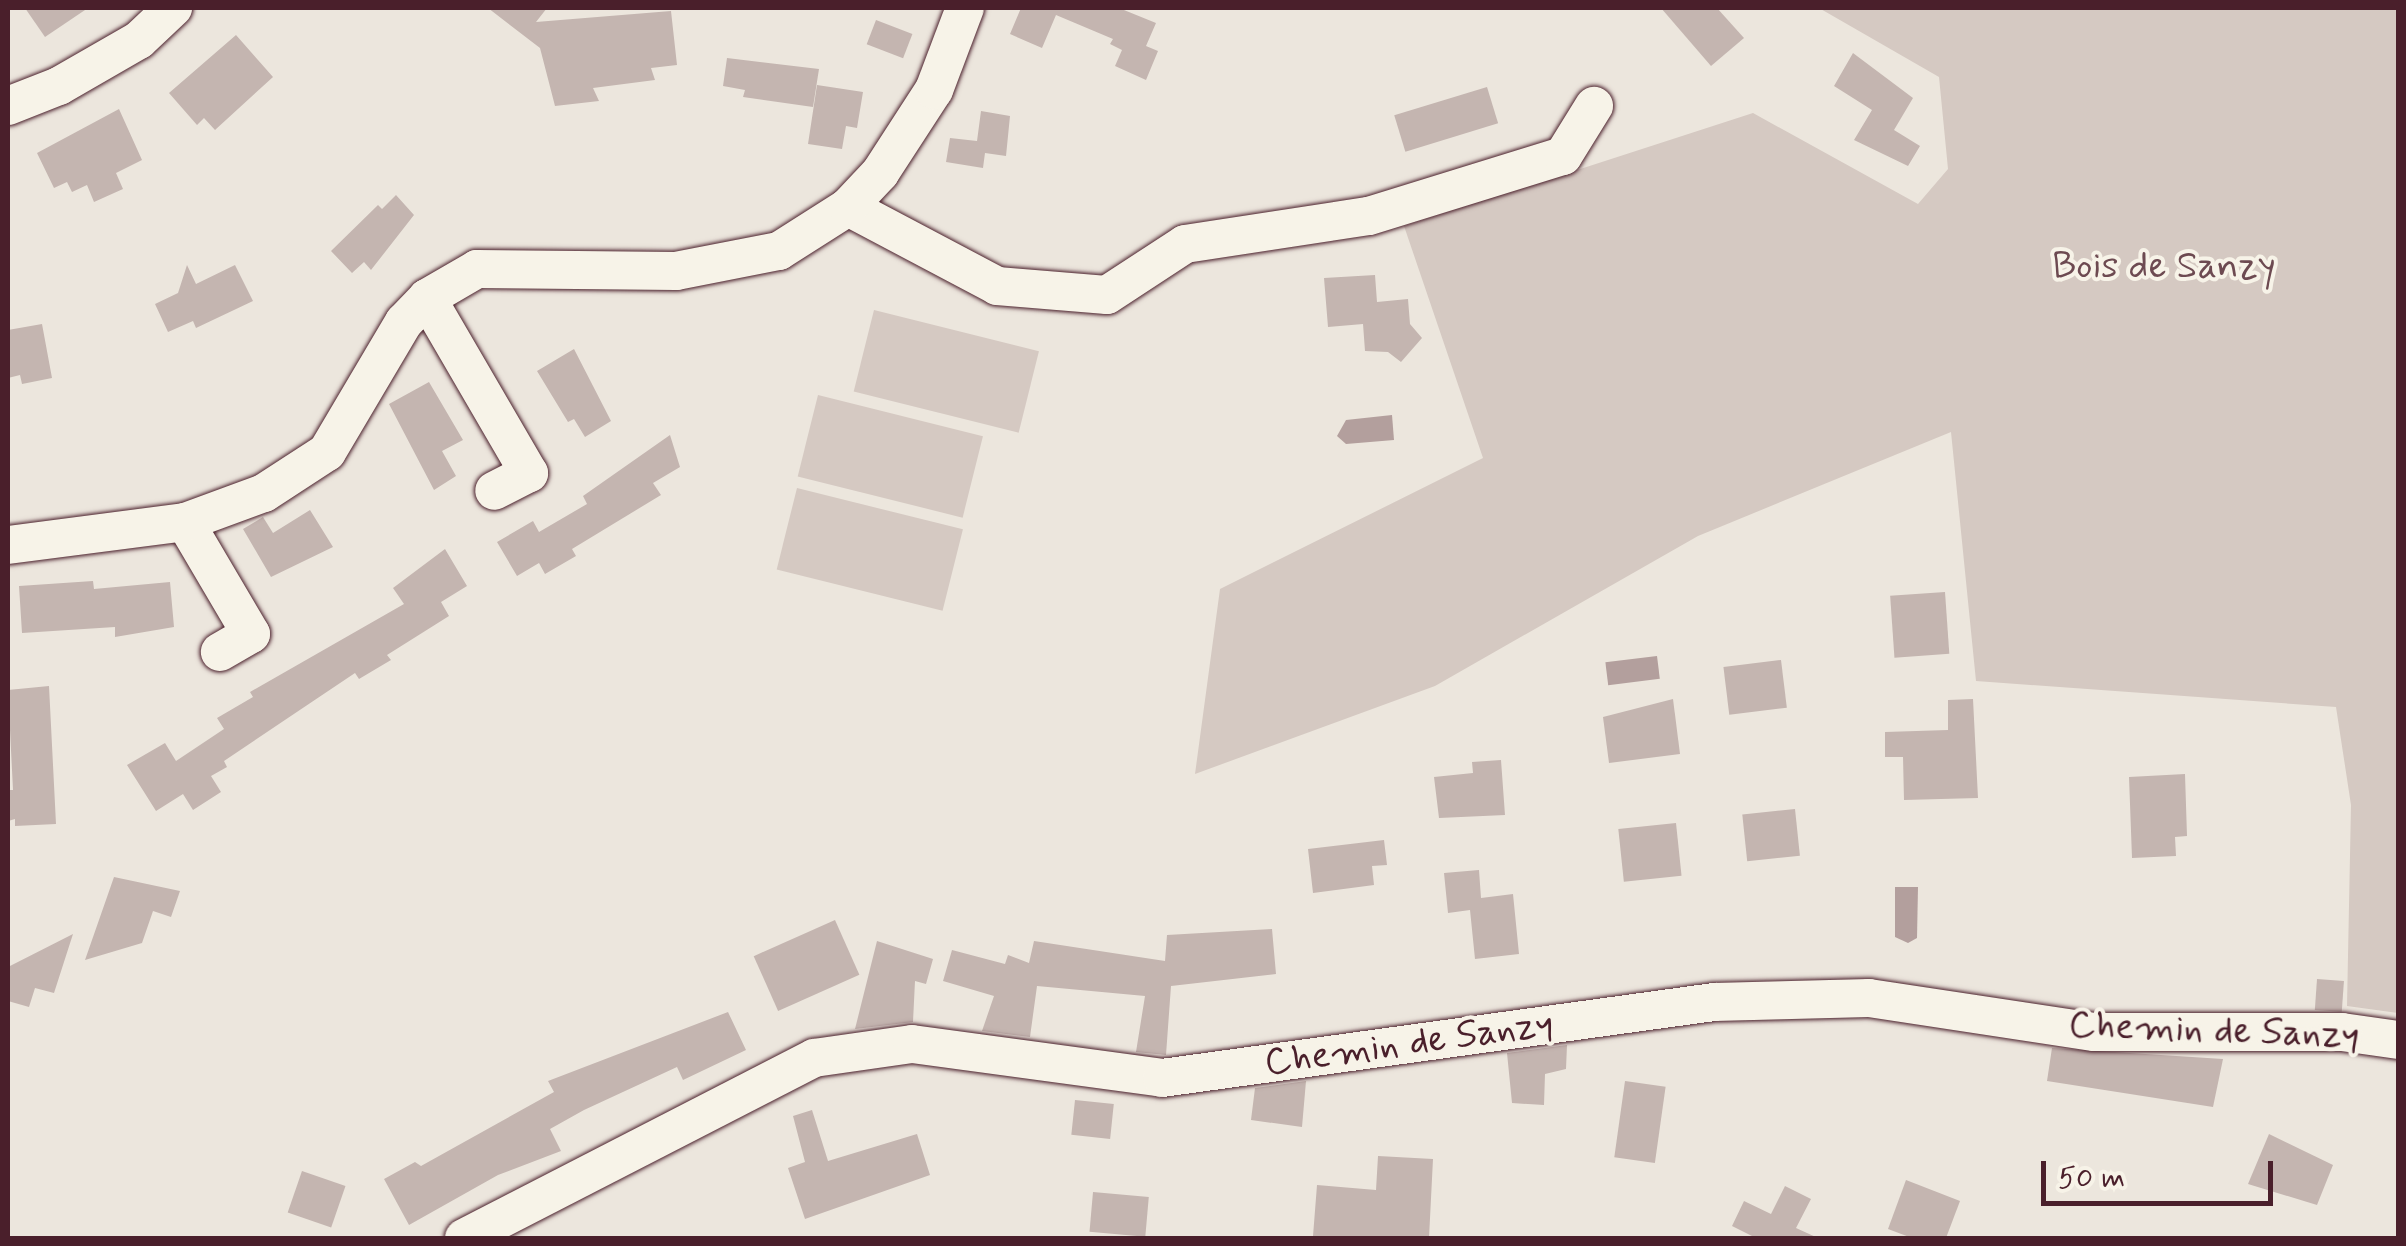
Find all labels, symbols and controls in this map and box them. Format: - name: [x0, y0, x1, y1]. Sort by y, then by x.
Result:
- park label: Bois de Sanzy: [2053, 244, 2275, 290]
- street label: Chemin de Sanzy: [1262, 1001, 1556, 1087]
- street label: Chemin de Sanzy: [2068, 1003, 2360, 1059]
- scale bar: [2046, 1141, 2278, 1203]
- text: 50 m: [2058, 1159, 2125, 1198]

